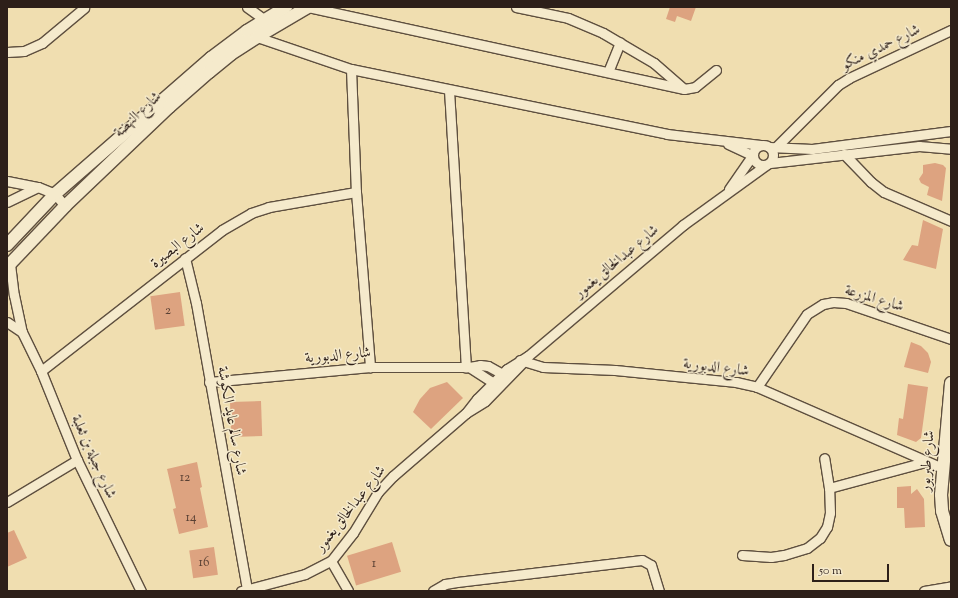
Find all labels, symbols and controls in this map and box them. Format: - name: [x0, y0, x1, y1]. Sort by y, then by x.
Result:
- street label: شارع حمدي منكو: [839, 21, 923, 75]
- street label: شارع النهضة: [110, 88, 166, 142]
- street label: شارع البصيرة: [147, 219, 209, 273]
- street label: شارع عبدالخالق يغمور: [571, 221, 663, 303]
- street label: شارع المزرعة: [842, 282, 906, 316]
- house number: 2: [165, 303, 171, 319]
- street label: شارع الدبورية: [304, 344, 372, 368]
- street label: شارع الدبورية: [682, 355, 750, 381]
- street label: شارع سالم عايد الكوشة: [213, 365, 249, 477]
- street label: شارع جبلة بن ثعلبة: [67, 412, 119, 502]
- street label: شارع طبربور: [917, 430, 939, 492]
- street label: شارع عبدالخالق يغمور: [312, 462, 390, 556]
- house number: 12: [180, 470, 190, 486]
- house number: 14: [186, 510, 196, 526]
- house number: 16: [199, 555, 209, 571]
- house number: 1: [372, 556, 376, 572]
- scale bar: [814, 556, 891, 582]
- text: 50 m: [819, 562, 842, 580]

